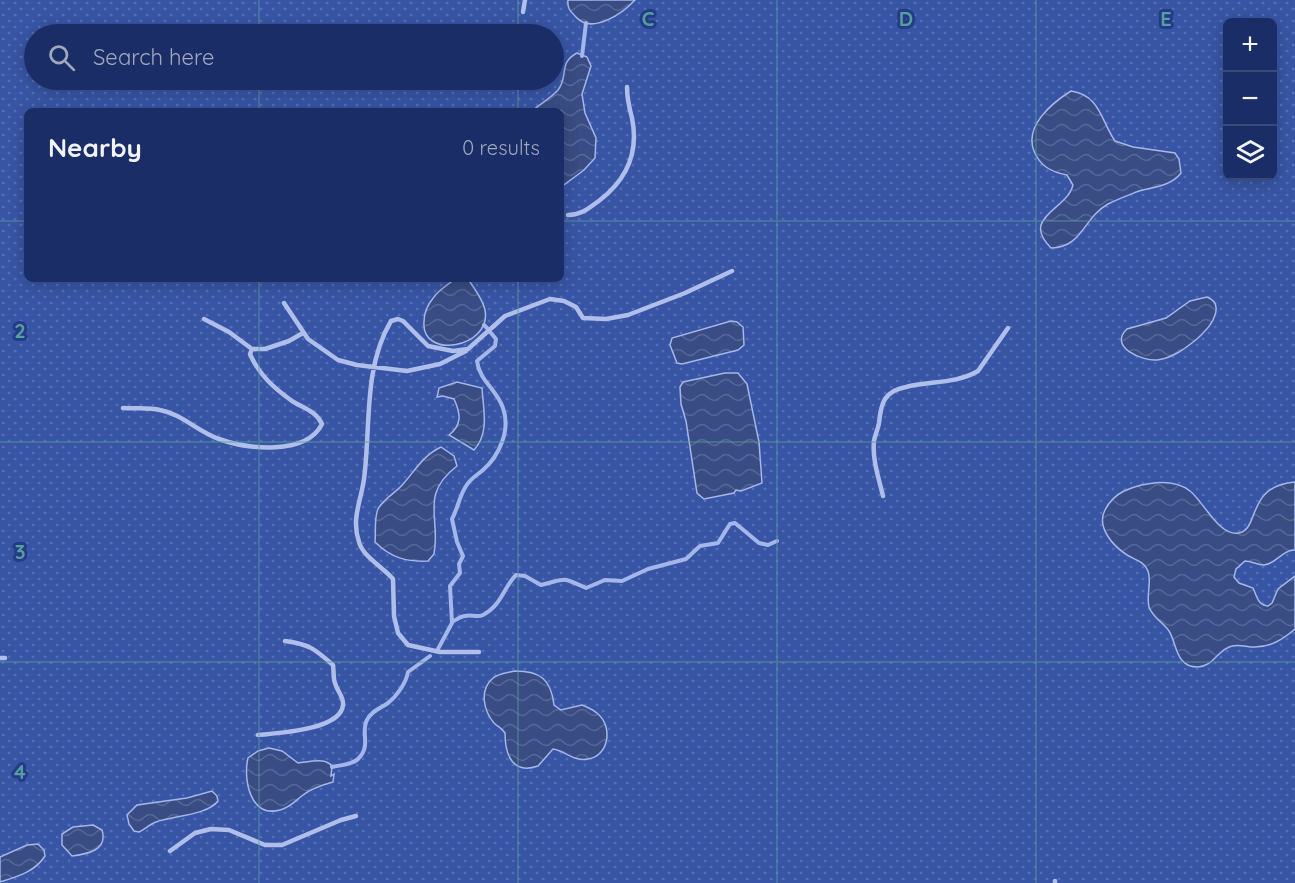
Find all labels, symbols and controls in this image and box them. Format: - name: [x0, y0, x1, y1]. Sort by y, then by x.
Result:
- text: C: [642, 6, 655, 31]
- text: D: [899, 6, 913, 31]
- text: E: [1160, 6, 1172, 31]
- map controls: [1223, 18, 1277, 180]
- button: +: [1223, 18, 1277, 72]
- search box: [24, 24, 564, 90]
- icon: search: [45, 41, 78, 74]
- text: Search here: [93, 43, 214, 71]
- button: −: [1223, 72, 1277, 126]
- button: layers: [1223, 126, 1277, 180]
- text: Nearby: [48, 131, 142, 164]
- text: 0 results: [462, 135, 540, 160]
- text: 2: [14, 318, 26, 343]
- text: 3: [15, 539, 25, 564]
- text: 4: [14, 759, 26, 784]

